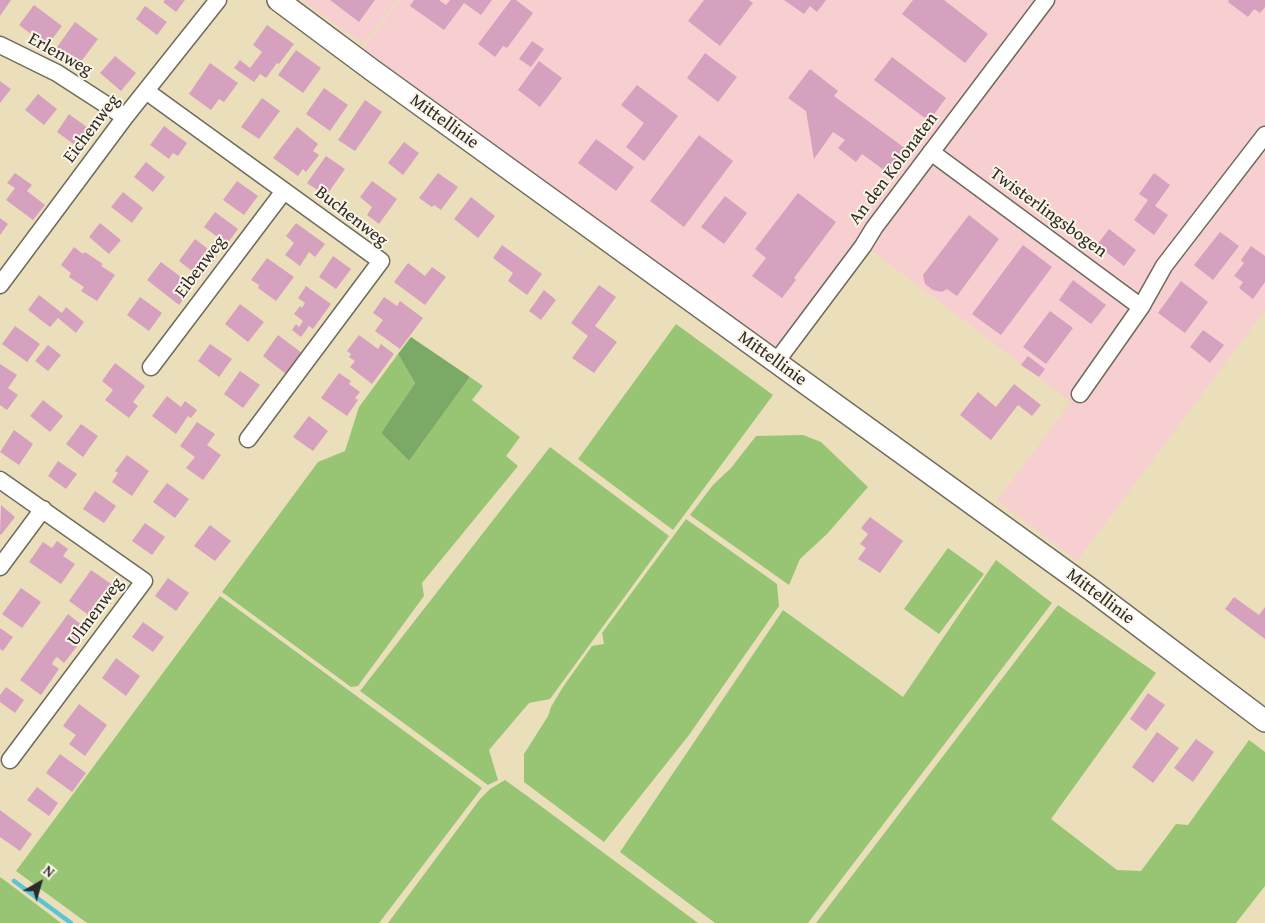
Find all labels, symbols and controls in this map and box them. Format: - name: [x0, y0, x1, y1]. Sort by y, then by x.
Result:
- street label: Erlenweg: [24, 29, 96, 81]
- street label: Eichenweg: [59, 90, 125, 168]
- street label: Mittellinie: [405, 90, 483, 154]
- street label: An den Kolonaten: [845, 109, 943, 229]
- street label: Twisterlingsbogen: [985, 163, 1111, 263]
- street label: Buchenweg: [310, 182, 392, 252]
- street label: Eibenweg: [171, 232, 231, 302]
- street label: Mittellinie: [733, 327, 811, 391]
- street label: Mittellinie: [1062, 564, 1138, 630]
- street label: Ulmenweg: [63, 574, 129, 650]
- north arrow: [15, 858, 65, 908]
- text: N: [39, 860, 59, 882]

